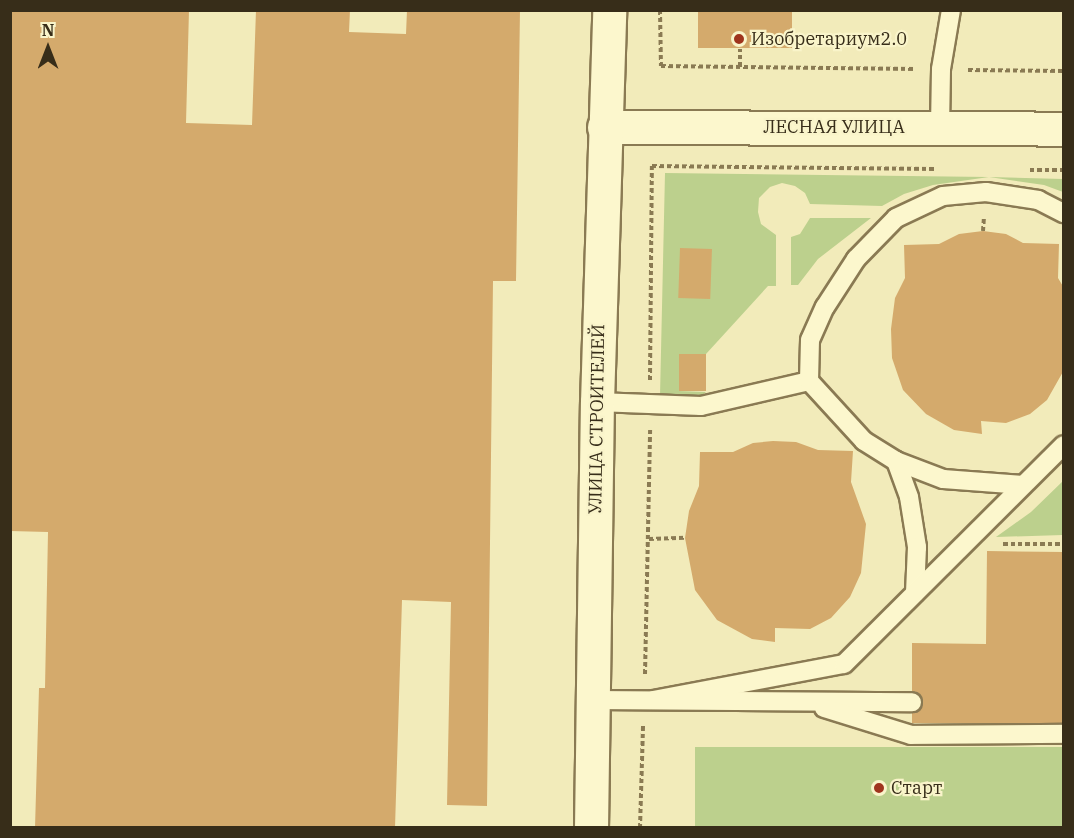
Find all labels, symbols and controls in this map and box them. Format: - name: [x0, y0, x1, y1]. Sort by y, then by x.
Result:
- north arrow: [18, 18, 78, 78]
- text: N: [42, 20, 54, 40]
- place label: Изобретариум2.0: [751, 28, 907, 50]
- marker: Изобретариум2.0: [732, 32, 746, 46]
- street label: ЛЕСНАЯ УЛИЦА: [763, 116, 905, 138]
- street label: УЛИЦА СТРОИТЕЛЕЙ: [585, 324, 609, 514]
- place label: Старт: [891, 777, 942, 799]
- marker: Старт: [872, 781, 886, 795]

